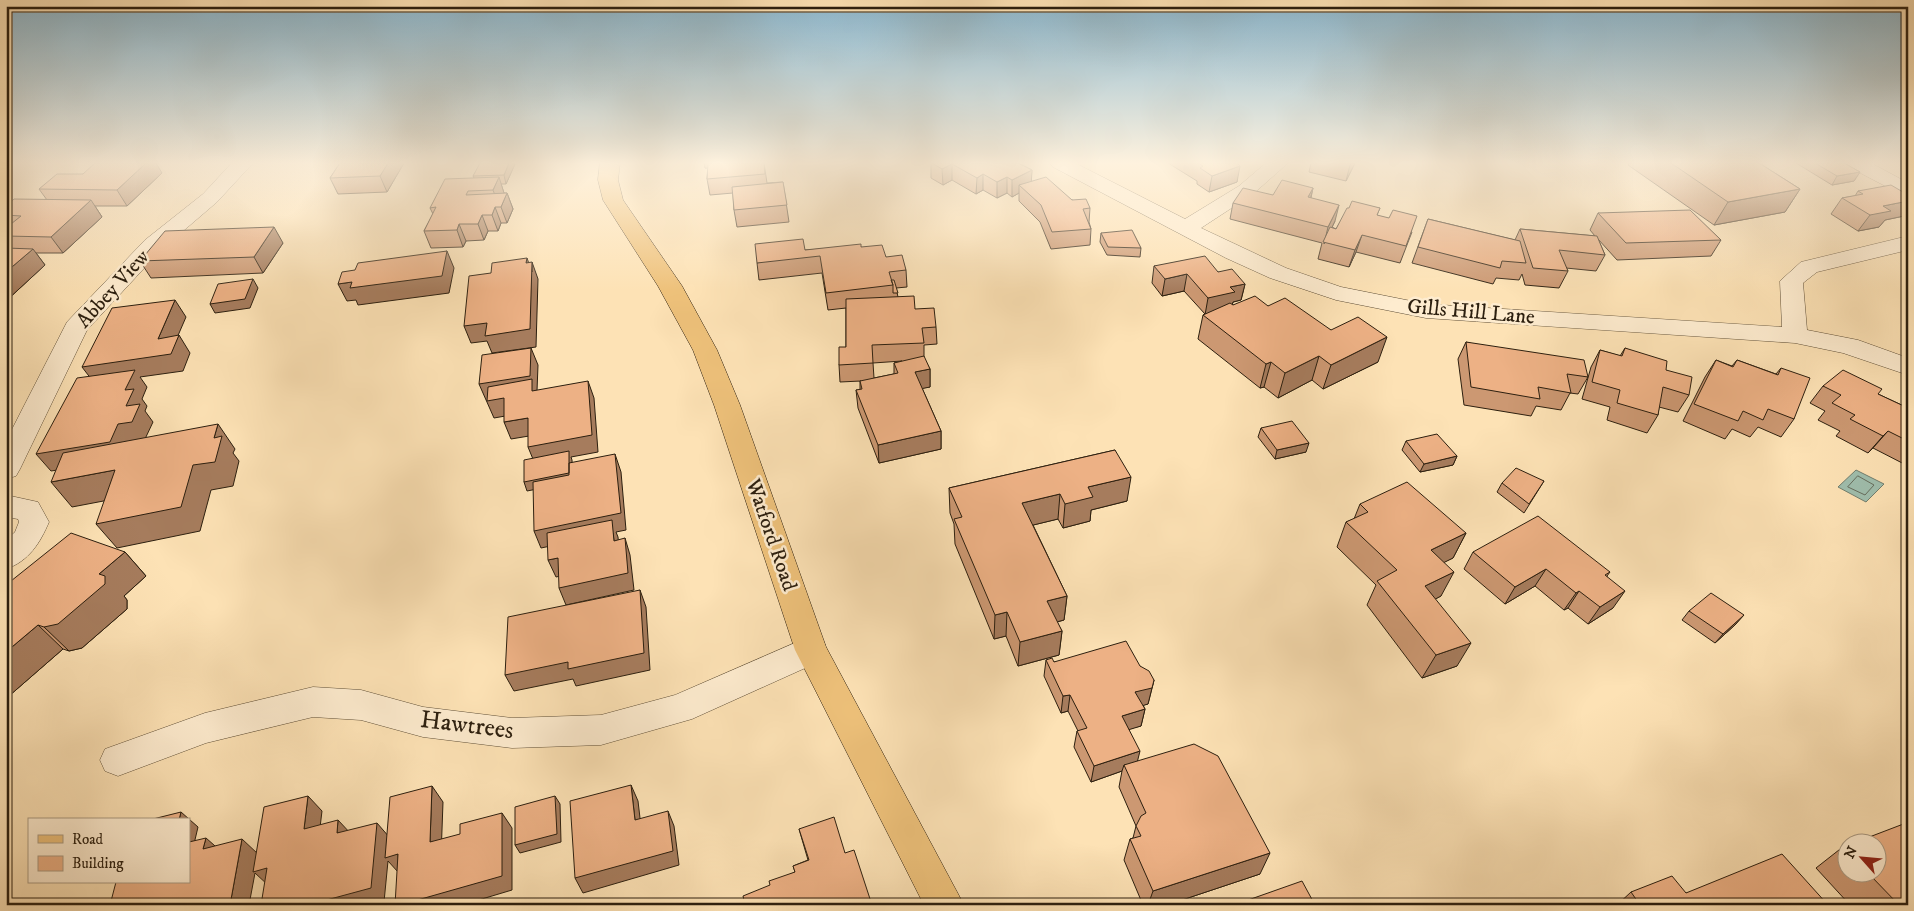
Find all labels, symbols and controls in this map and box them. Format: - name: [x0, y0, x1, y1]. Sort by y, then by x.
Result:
- street label: Abbey View: [71, 244, 155, 334]
- street label: Gills Hill Lane: [1406, 293, 1536, 331]
- street label: Watford Road: [739, 475, 802, 595]
- street label: Hawtrees: [419, 704, 515, 746]
- legend: [28, 818, 190, 884]
- text: Road: [72, 830, 104, 849]
- north arrow: [1836, 834, 1886, 884]
- text: N: [1841, 843, 1862, 862]
- text: Building: [72, 854, 124, 873]

